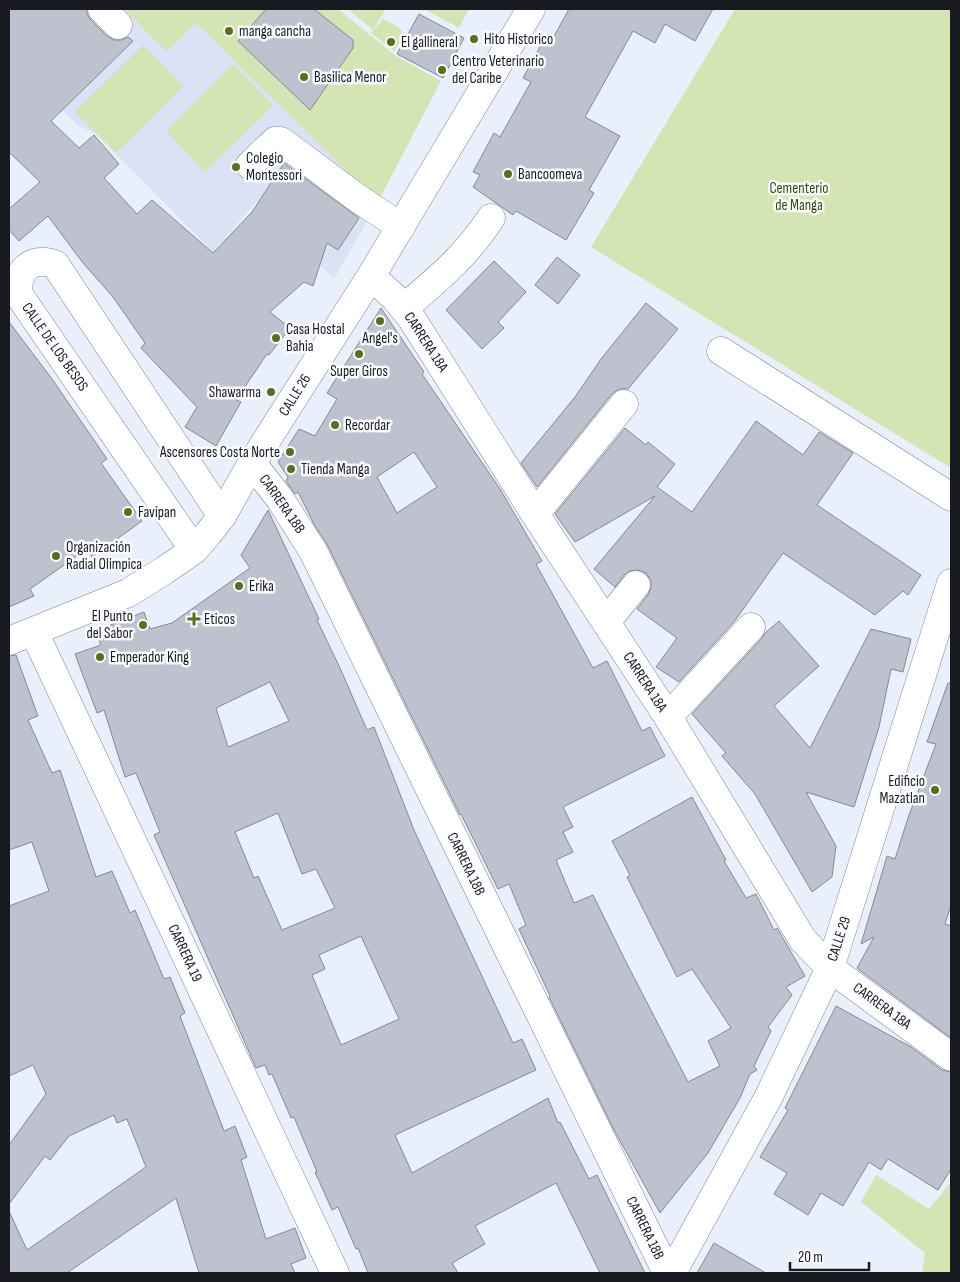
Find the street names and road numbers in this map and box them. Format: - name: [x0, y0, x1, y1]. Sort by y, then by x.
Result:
- street label: CALLE DE LOS BESOS: [17, 299, 93, 395]
- street label: CARRERA 18A: [400, 308, 453, 376]
- street label: CALLE 26: [275, 370, 315, 420]
- street label: CARRERA 18B: [255, 471, 309, 538]
- street label: CARRERA 18A: [619, 648, 672, 716]
- street label: CARRERA 18B: [443, 829, 490, 899]
- street label: CALLE 29: [823, 914, 855, 964]
- street label: CARRERA 19: [163, 921, 207, 985]
- street label: CARRERA 18A: [849, 978, 915, 1034]
- street label: CARRERA 18B: [622, 1193, 669, 1263]

